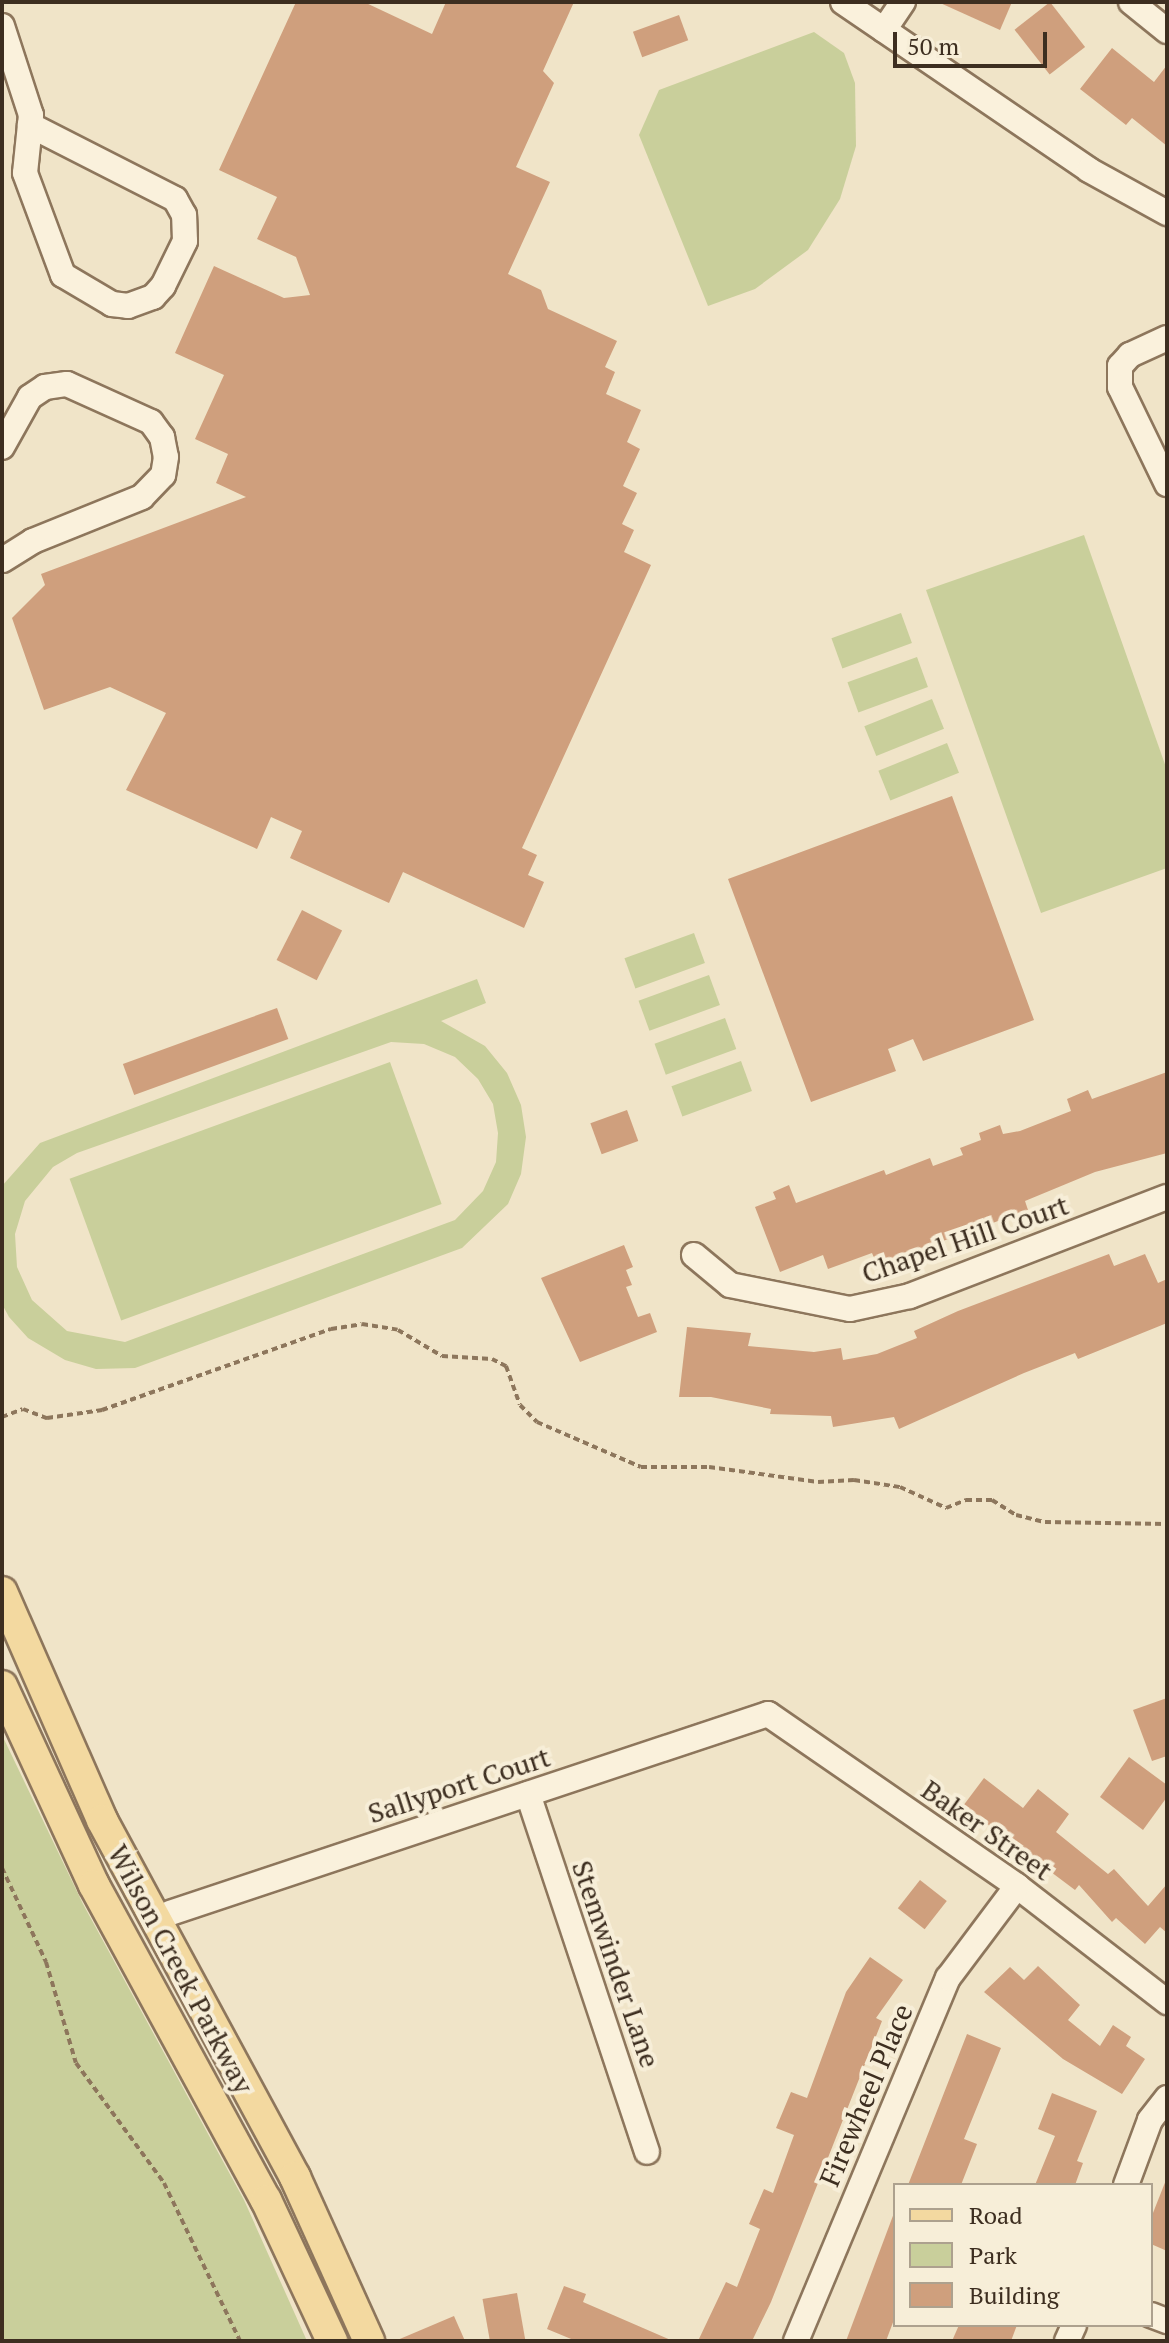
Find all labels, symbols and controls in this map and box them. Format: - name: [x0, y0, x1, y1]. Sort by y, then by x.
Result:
- scale bar: [897, 16, 1051, 66]
- text: 50 m: [907, 30, 959, 62]
- street label: Chapel Hill Court: [857, 1188, 1073, 1290]
- street label: Sallyport Court: [364, 1740, 554, 1830]
- street label: Baker Street: [915, 1773, 1059, 1887]
- street label: Wilson Creek Parkway: [101, 1839, 261, 2099]
- street label: Stemwinder Lane: [565, 1856, 667, 2072]
- street label: Firewheel Place: [813, 1999, 919, 2191]
- legend: [893, 2183, 1153, 2327]
- text: Road: [969, 2199, 1023, 2231]
- text: Park: [969, 2239, 1017, 2271]
- text: Building: [969, 2279, 1059, 2311]

